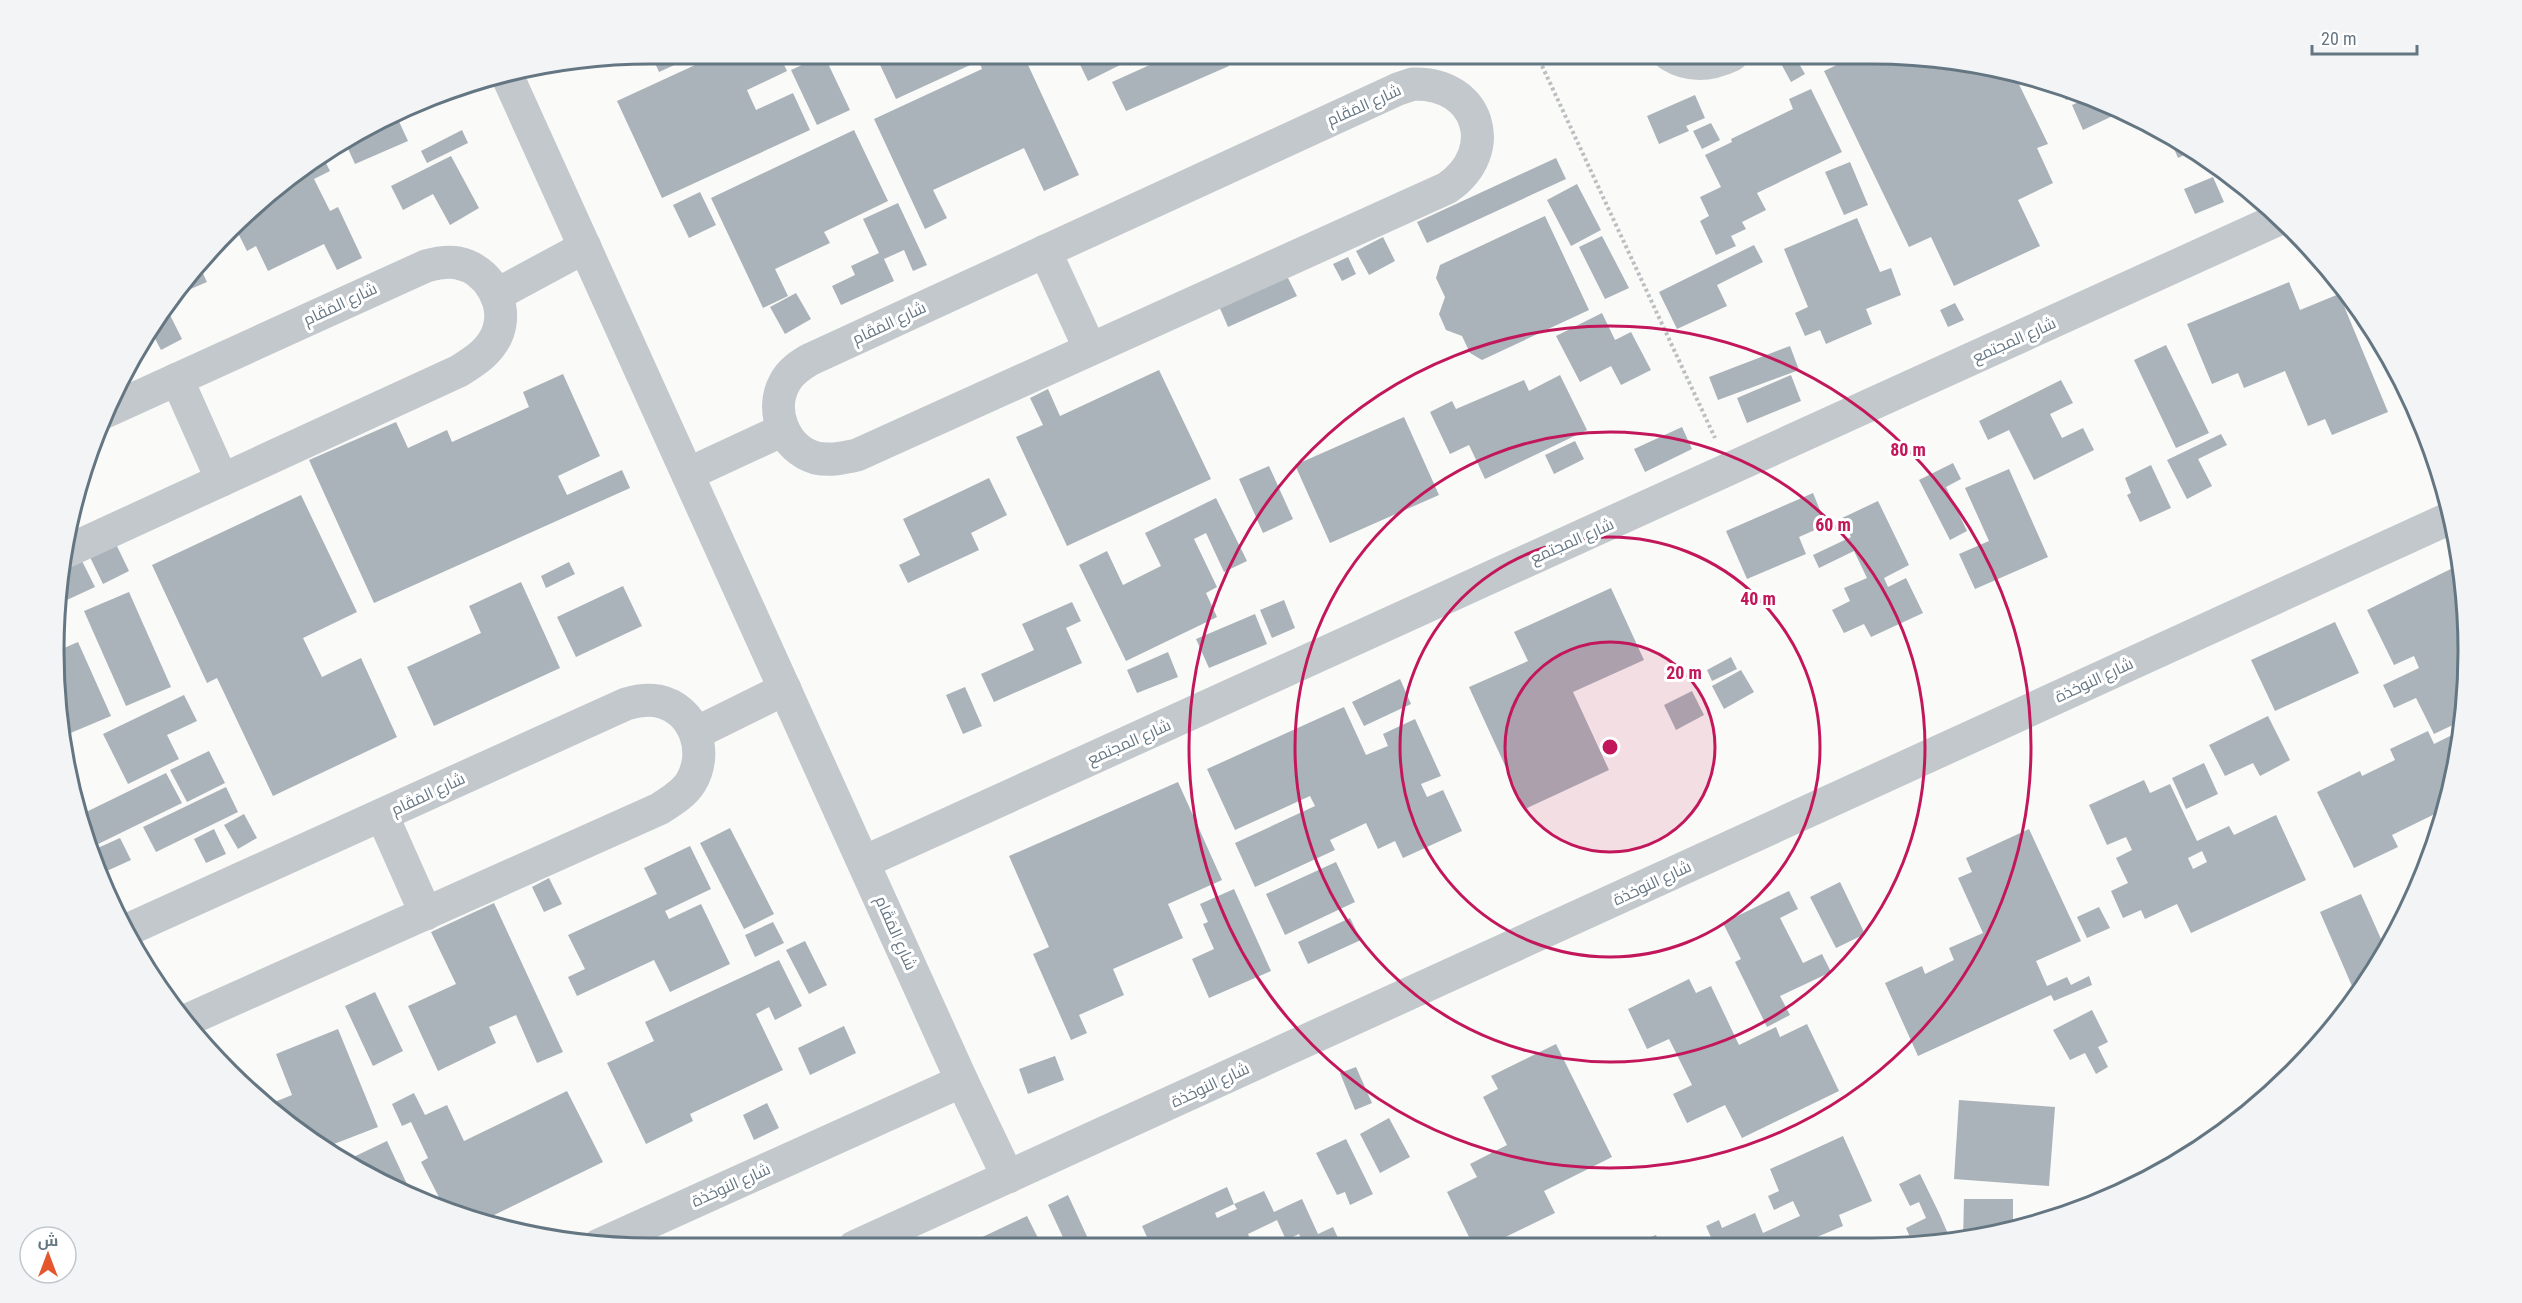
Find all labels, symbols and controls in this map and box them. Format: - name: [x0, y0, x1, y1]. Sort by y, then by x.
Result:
- scale bar: [2312, 18, 2417, 56]
- text: 20 m: [2321, 28, 2356, 49]
- street label: شارع المَقَام: [1324, 80, 1405, 132]
- street label: شارع المَقَام: [300, 279, 381, 331]
- street label: شارع المَقَام: [849, 298, 930, 350]
- street label: شارع المجتمع: [1969, 313, 2060, 369]
- text: 80 m: [1890, 439, 1926, 460]
- street label: شارع المجتمع: [1527, 514, 1618, 570]
- text: 60 m: [1815, 514, 1851, 535]
- text: 40 m: [1740, 588, 1776, 609]
- street label: شارع النوخذة: [2052, 654, 2137, 708]
- text: 20 m: [1666, 662, 1702, 683]
- street label: شارع المجتمع: [1084, 715, 1175, 771]
- centre of rings: [1600, 737, 1620, 757]
- street label: شارع المَقَام: [388, 769, 469, 821]
- street label: شارع النوخذة: [1610, 857, 1695, 911]
- street label: شارع المَقَام: [869, 893, 921, 974]
- street label: شارع النوخذة: [1168, 1059, 1253, 1113]
- street label: شارع النوخذة: [689, 1159, 774, 1213]
- north arrow: [18, 1225, 78, 1285]
- text: ش: [38, 1231, 58, 1250]

